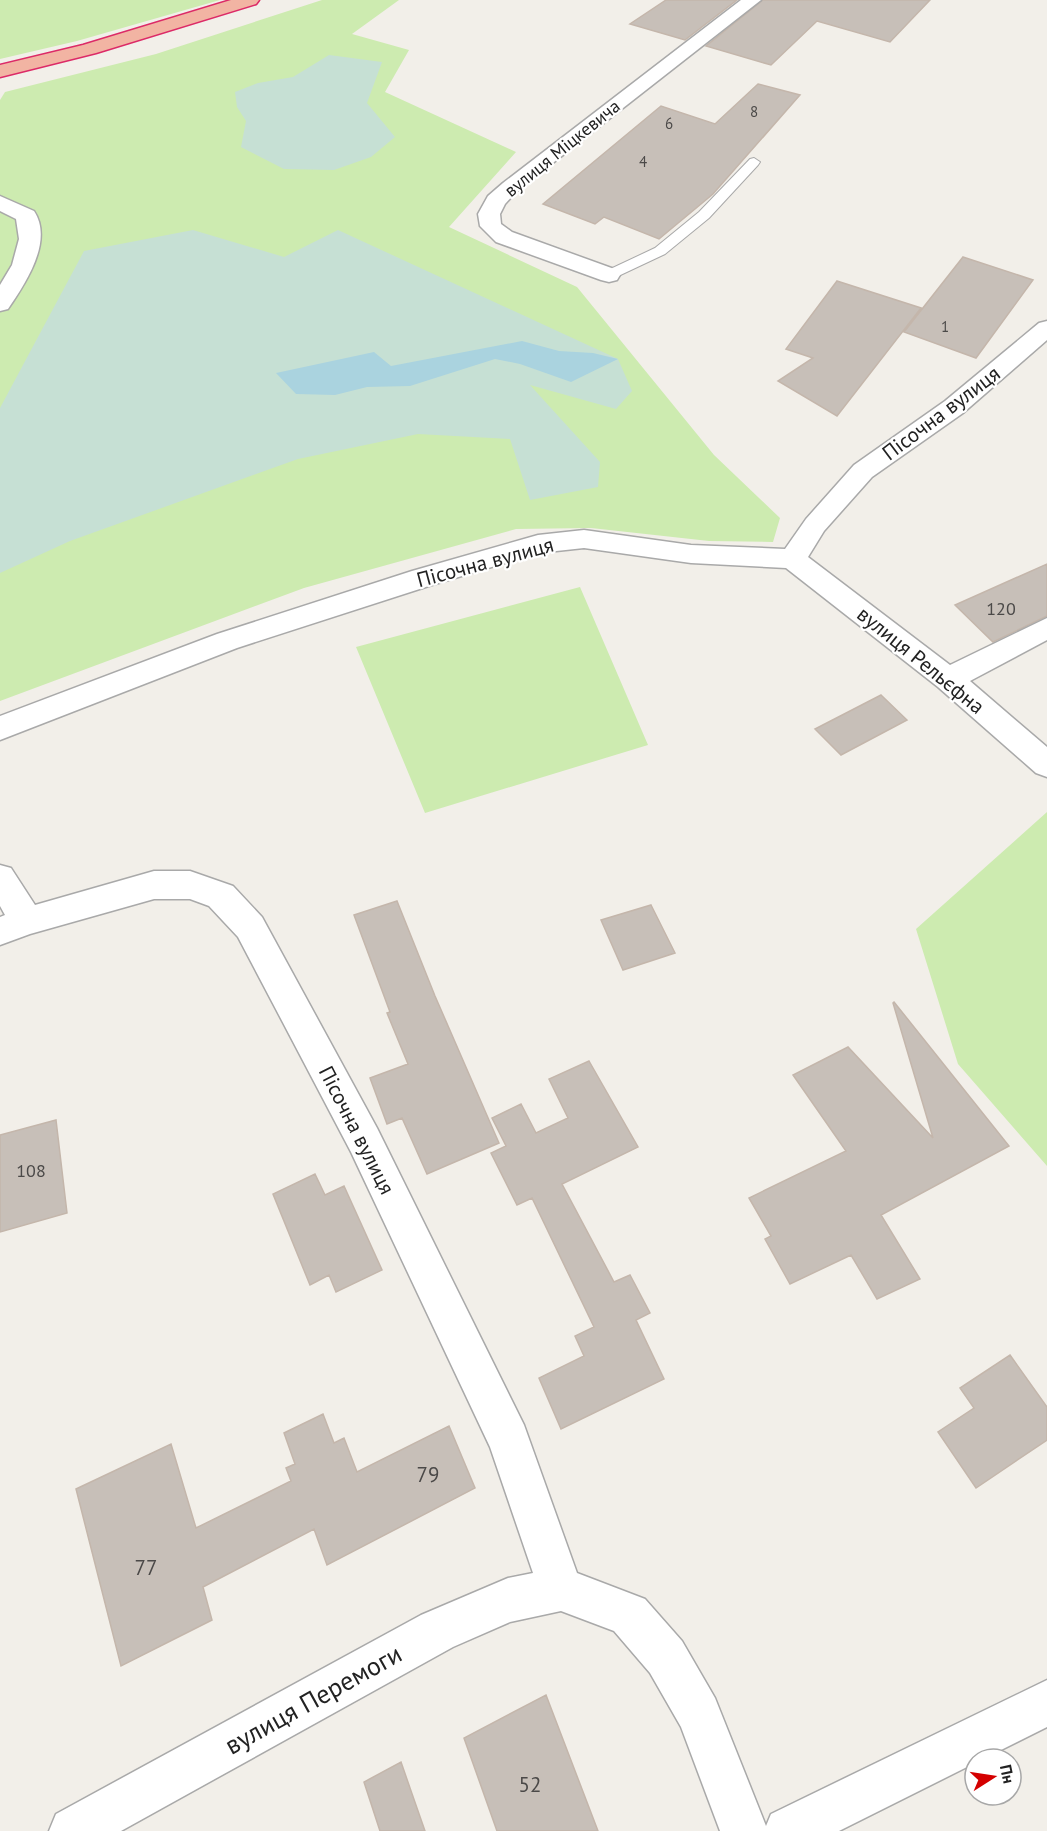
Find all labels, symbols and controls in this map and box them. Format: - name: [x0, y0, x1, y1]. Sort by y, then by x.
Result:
- street label: вулиця Міцкевича: [499, 94, 625, 202]
- house number: 8: [750, 102, 758, 121]
- house number: 6: [665, 114, 673, 133]
- house number: 4: [639, 152, 647, 171]
- house number: 1: [941, 317, 949, 336]
- street label: Пісочна вулиця: [877, 360, 1005, 466]
- street label: Пісочна вулиця: [413, 531, 557, 593]
- house number: 120: [986, 597, 1016, 620]
- street label: вулиця Рельєфна: [852, 600, 990, 720]
- street label: Пісочна вулиця: [313, 1061, 401, 1199]
- house number: 108: [16, 1159, 46, 1182]
- house number: 79: [417, 1461, 439, 1488]
- house number: 77: [135, 1554, 157, 1581]
- street label: вулиця Перемоги: [219, 1637, 407, 1761]
- north arrow: [963, 1747, 1023, 1807]
- text: Пн: [996, 1763, 1019, 1785]
- house number: 52: [519, 1771, 541, 1798]

